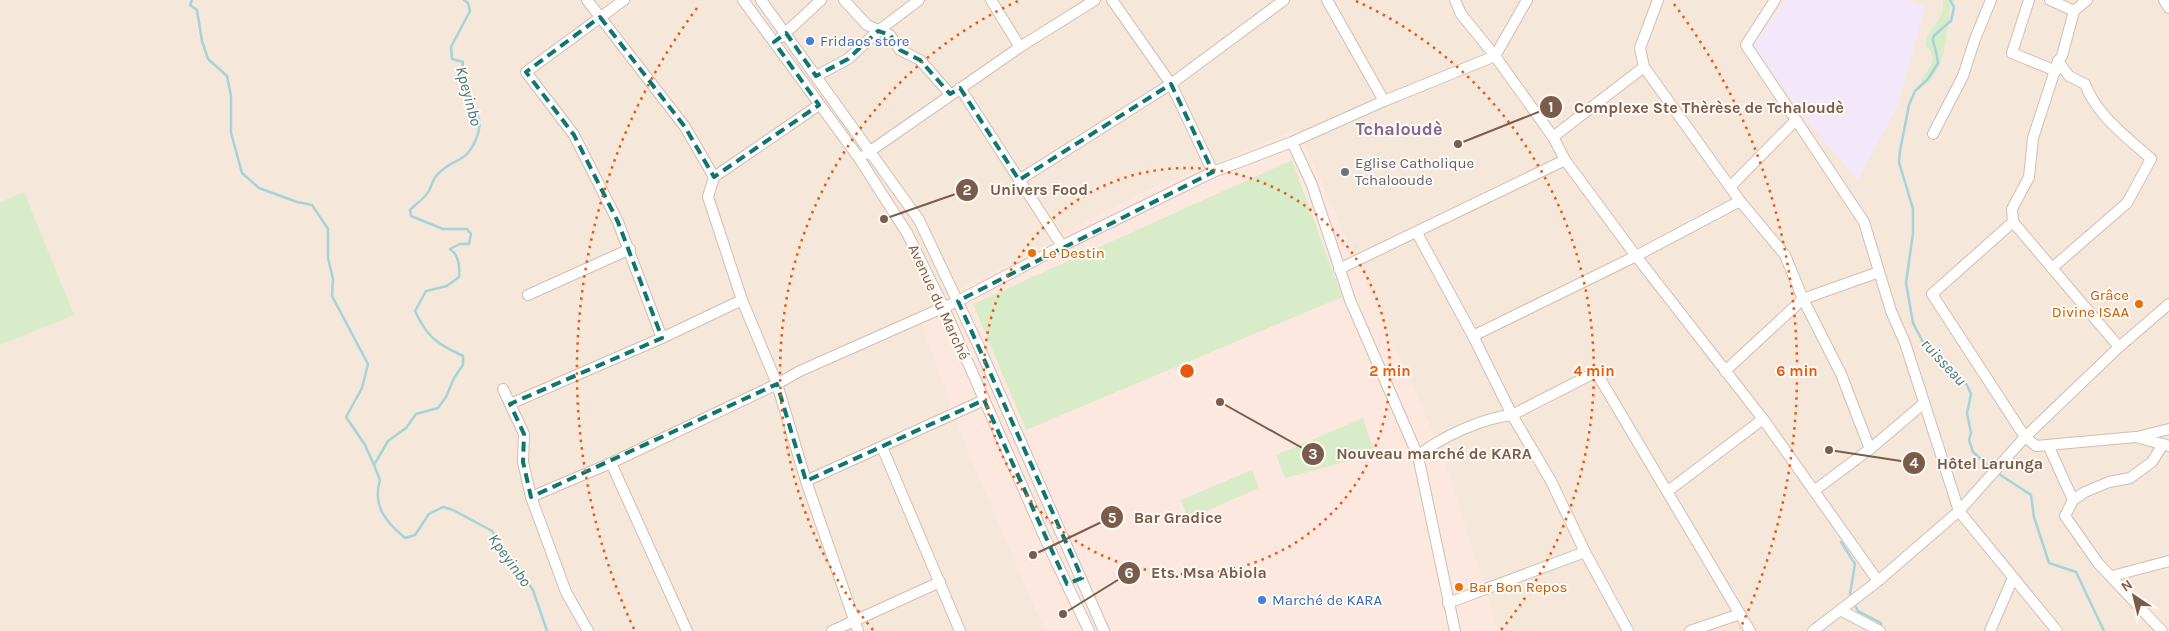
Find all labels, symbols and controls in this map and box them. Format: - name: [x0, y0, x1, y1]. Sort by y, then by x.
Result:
- place label: Fridaos store: [820, 32, 909, 50]
- marker: Fridaos store: [804, 35, 816, 47]
- water label: Kpeyinbo: [452, 64, 486, 128]
- callout: Complexe Ste Thèrèse de Tchaloudè: [1539, 91, 1854, 122]
- text: 1: [1548, 98, 1554, 116]
- text: Complexe Ste Thèrèse de Tchaloudè: [1574, 98, 1844, 117]
- district label: Tchaloudè: [1356, 118, 1442, 140]
- place label: Eglise Catholique Tchalooude: [1355, 154, 1474, 189]
- marker: Eglise Catholique Tchalooude: [1339, 166, 1351, 178]
- callout: Univers Food: [955, 174, 1098, 205]
- text: Univers Food: [990, 180, 1088, 199]
- text: 2: [962, 181, 972, 199]
- street label: Avenue du Marché: [904, 241, 974, 363]
- place label: Le Destin: [1042, 244, 1105, 262]
- marker: Le Destin: [1026, 247, 1038, 259]
- place label: Grâce Divine ISAA: [2052, 286, 2129, 321]
- marker: Grâce Divine ISAA: [2133, 298, 2145, 310]
- water label: ruisseau: [1917, 334, 1971, 390]
- centre of rings: [1178, 362, 1196, 380]
- text: 2 min: [1369, 362, 1411, 380]
- text: 4 min: [1573, 362, 1615, 380]
- text: 6 min: [1776, 362, 1818, 380]
- callout: Nouveau marché de KARA: [1301, 438, 1541, 469]
- text: Nouveau marché de KARA: [1336, 444, 1532, 463]
- text: 3: [1308, 445, 1318, 463]
- callout: Hôtel Larunga: [1902, 448, 2053, 479]
- text: 4: [1910, 454, 1919, 472]
- text: Hôtel Larunga: [1937, 454, 2043, 473]
- callout: Bar Gradice: [1099, 502, 1233, 533]
- text: Bar Gradice: [1134, 508, 1222, 527]
- text: 5: [1108, 509, 1117, 527]
- water label: Kpeyinbo: [484, 530, 536, 590]
- callout: Ets. Msa Abiola: [1116, 557, 1277, 588]
- text: Ets. Msa Abiola: [1151, 563, 1267, 582]
- text: 6: [1124, 564, 1134, 582]
- north arrow: [2109, 571, 2159, 621]
- text: N: [2118, 576, 2136, 596]
- place label: Bar Bon Repos: [1469, 578, 1567, 596]
- marker: Bar Bon Repos: [1453, 581, 1465, 593]
- place label: Marché de KARA: [1272, 591, 1383, 609]
- marker: Marché de KARA: [1256, 594, 1268, 606]

